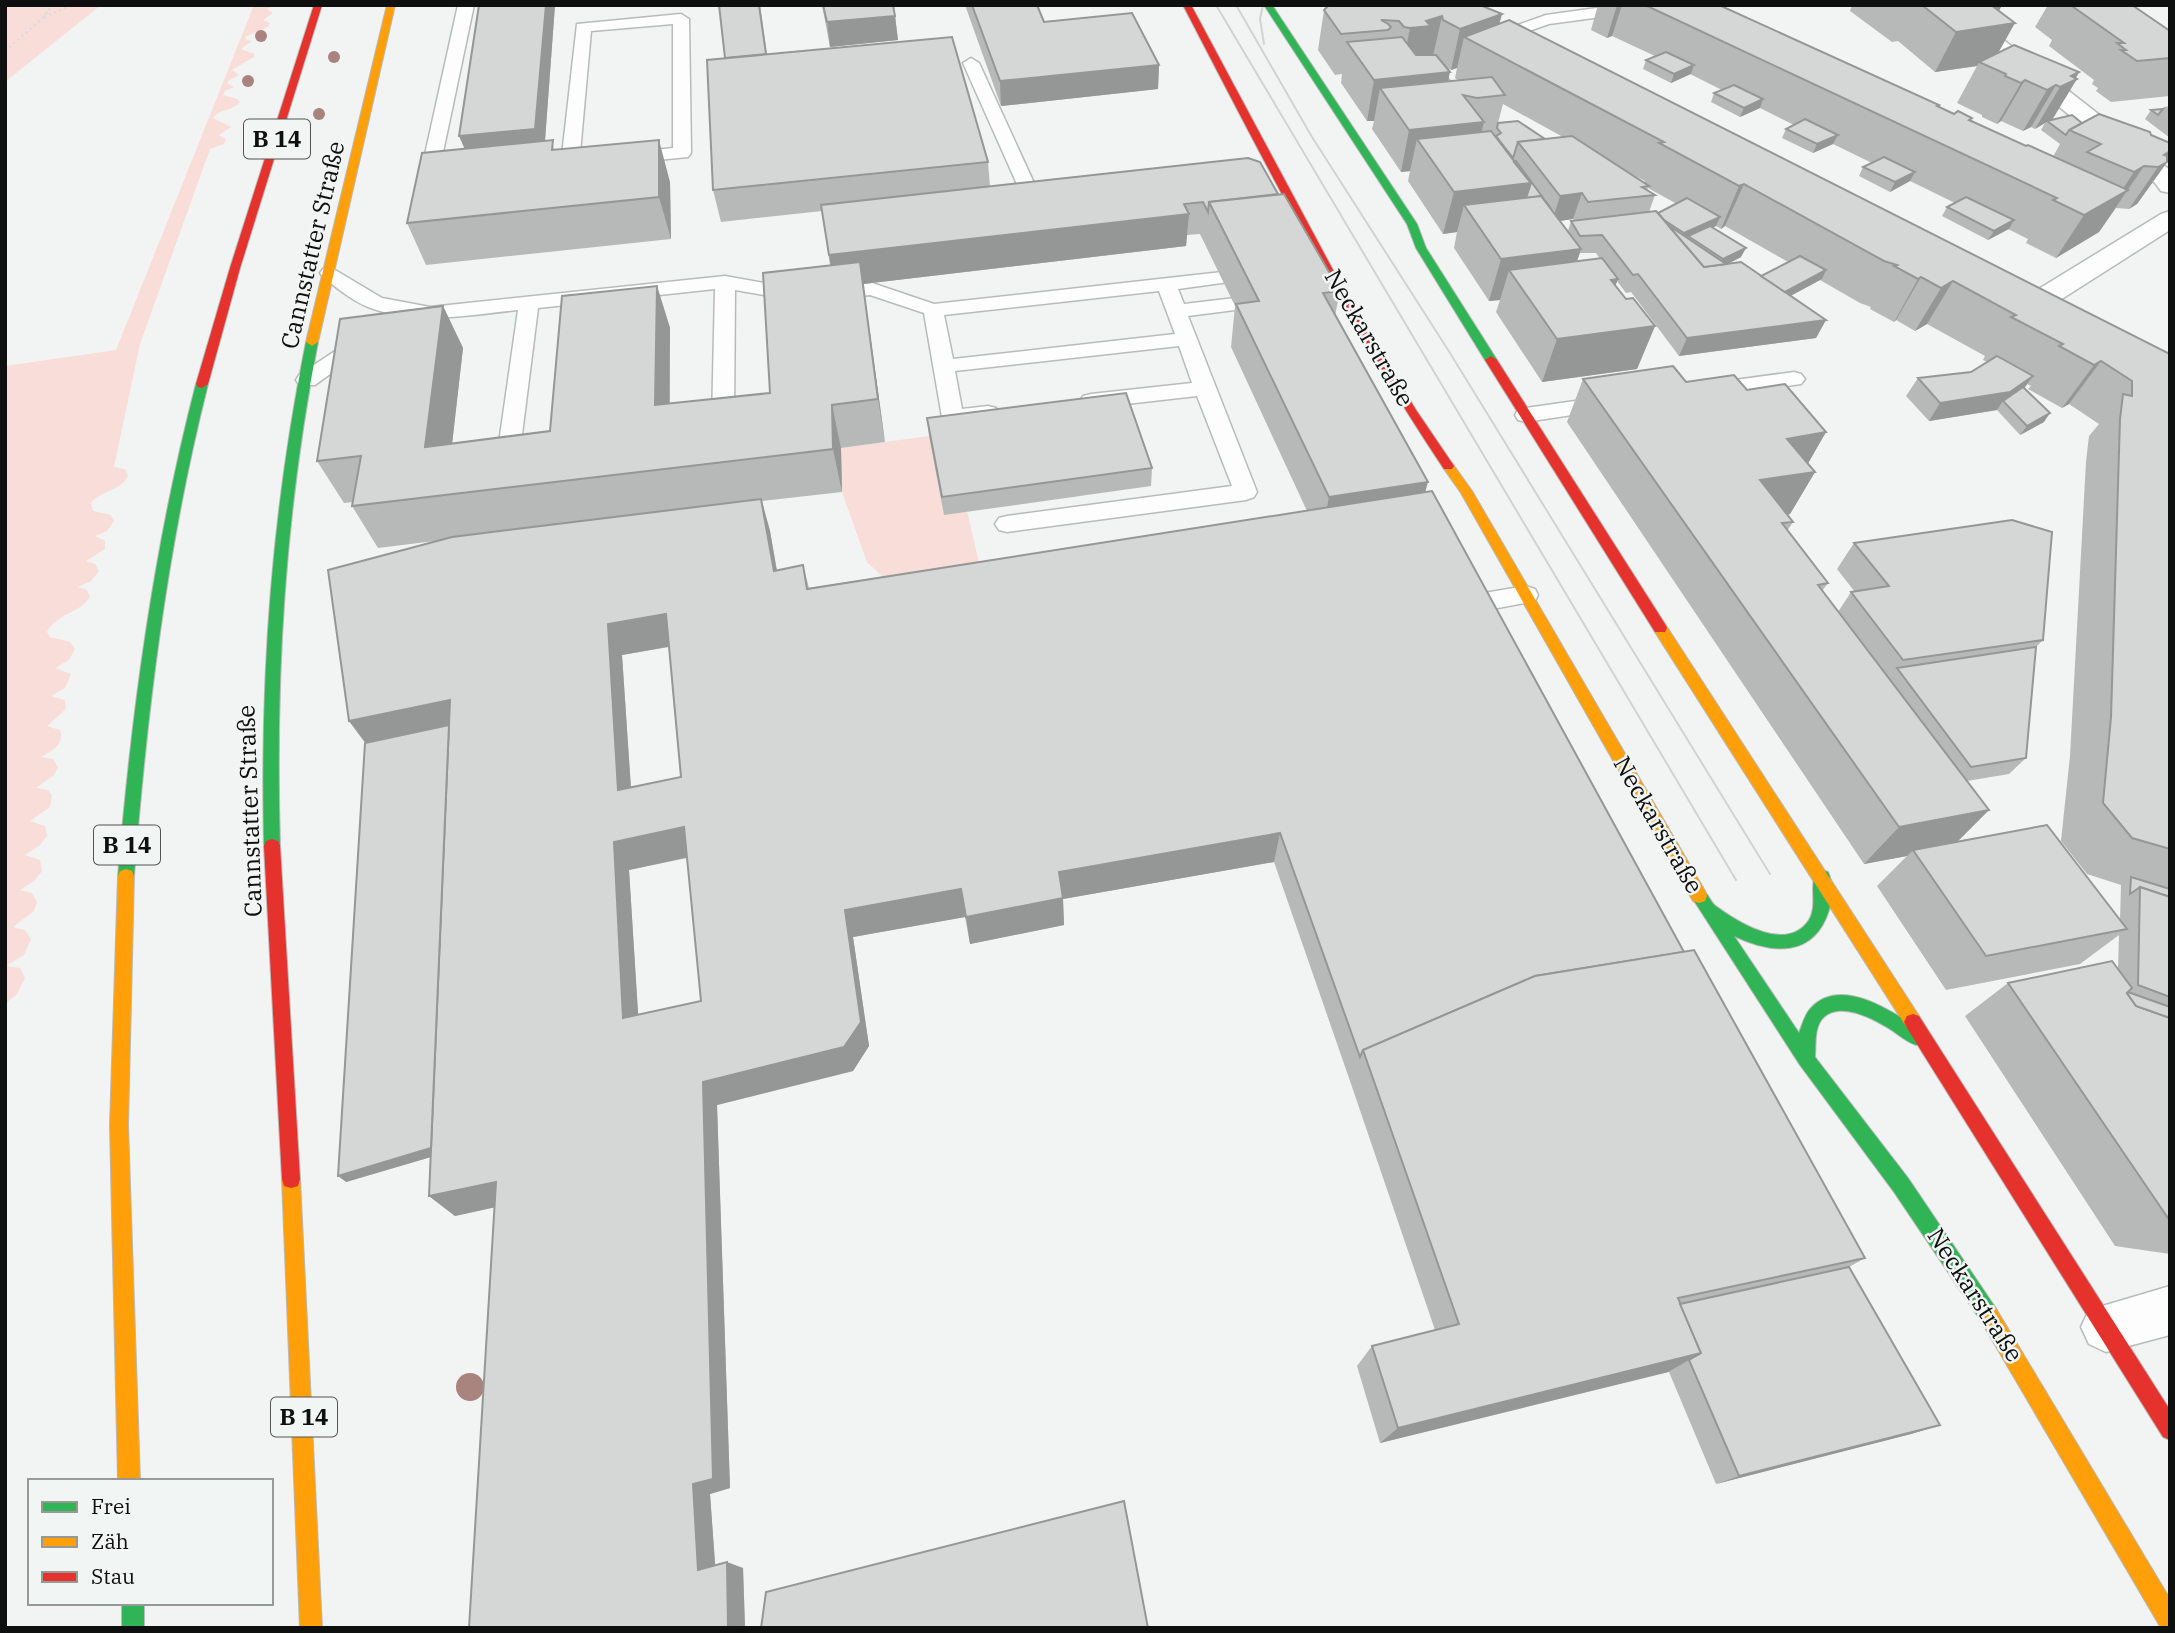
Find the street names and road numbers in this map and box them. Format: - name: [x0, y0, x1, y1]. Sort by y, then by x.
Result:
- road number: B 14: [244, 120, 310, 158]
- street label: Cannstatter Straße: [273, 138, 351, 352]
- street label: Neckarstraße: [1318, 263, 1422, 412]
- street label: Cannstatter Straße: [229, 704, 269, 918]
- street label: Neckarstraße: [1607, 750, 1711, 899]
- road number: B 14: [94, 825, 160, 864]
- street label: Neckarstraße: [1921, 1221, 2031, 1368]
- road number: B 14: [271, 1398, 337, 1436]

